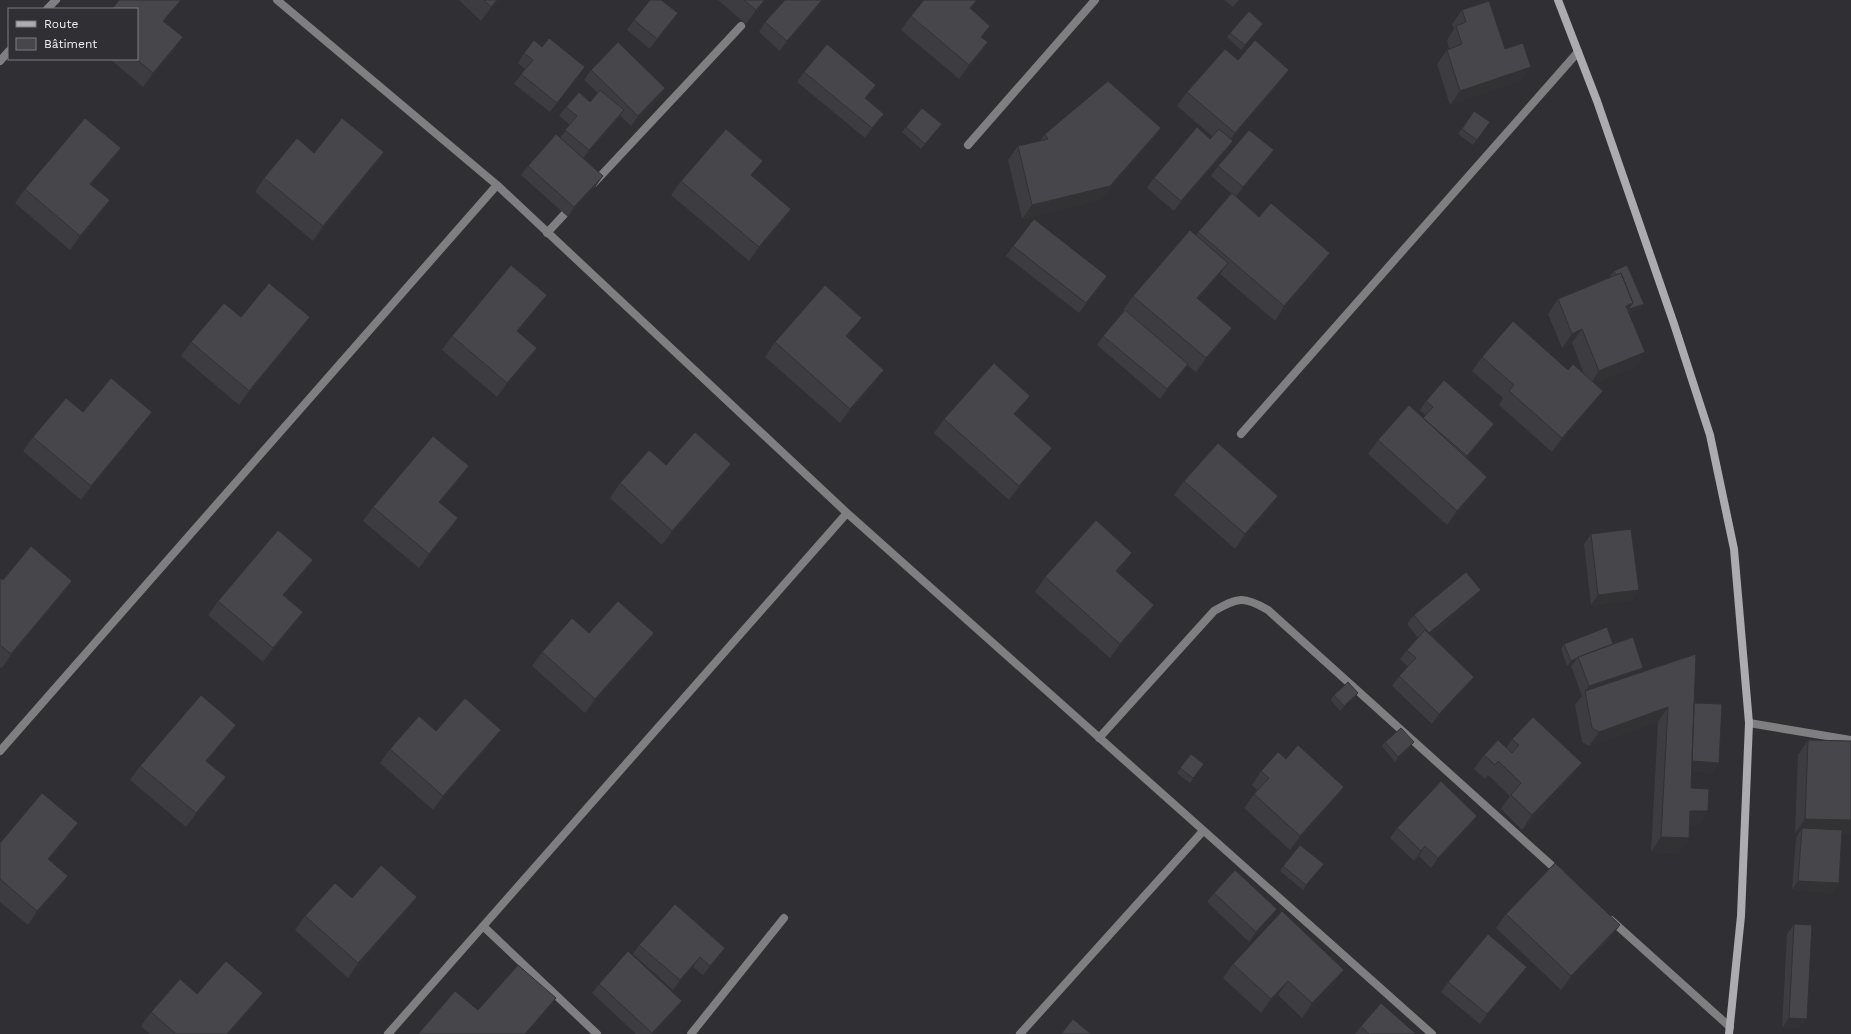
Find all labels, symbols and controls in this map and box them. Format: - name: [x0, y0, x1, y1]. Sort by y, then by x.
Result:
- legend: [8, 8, 138, 60]
- text: Route: [44, 17, 78, 31]
- text: Bâtiment: [44, 37, 97, 51]

